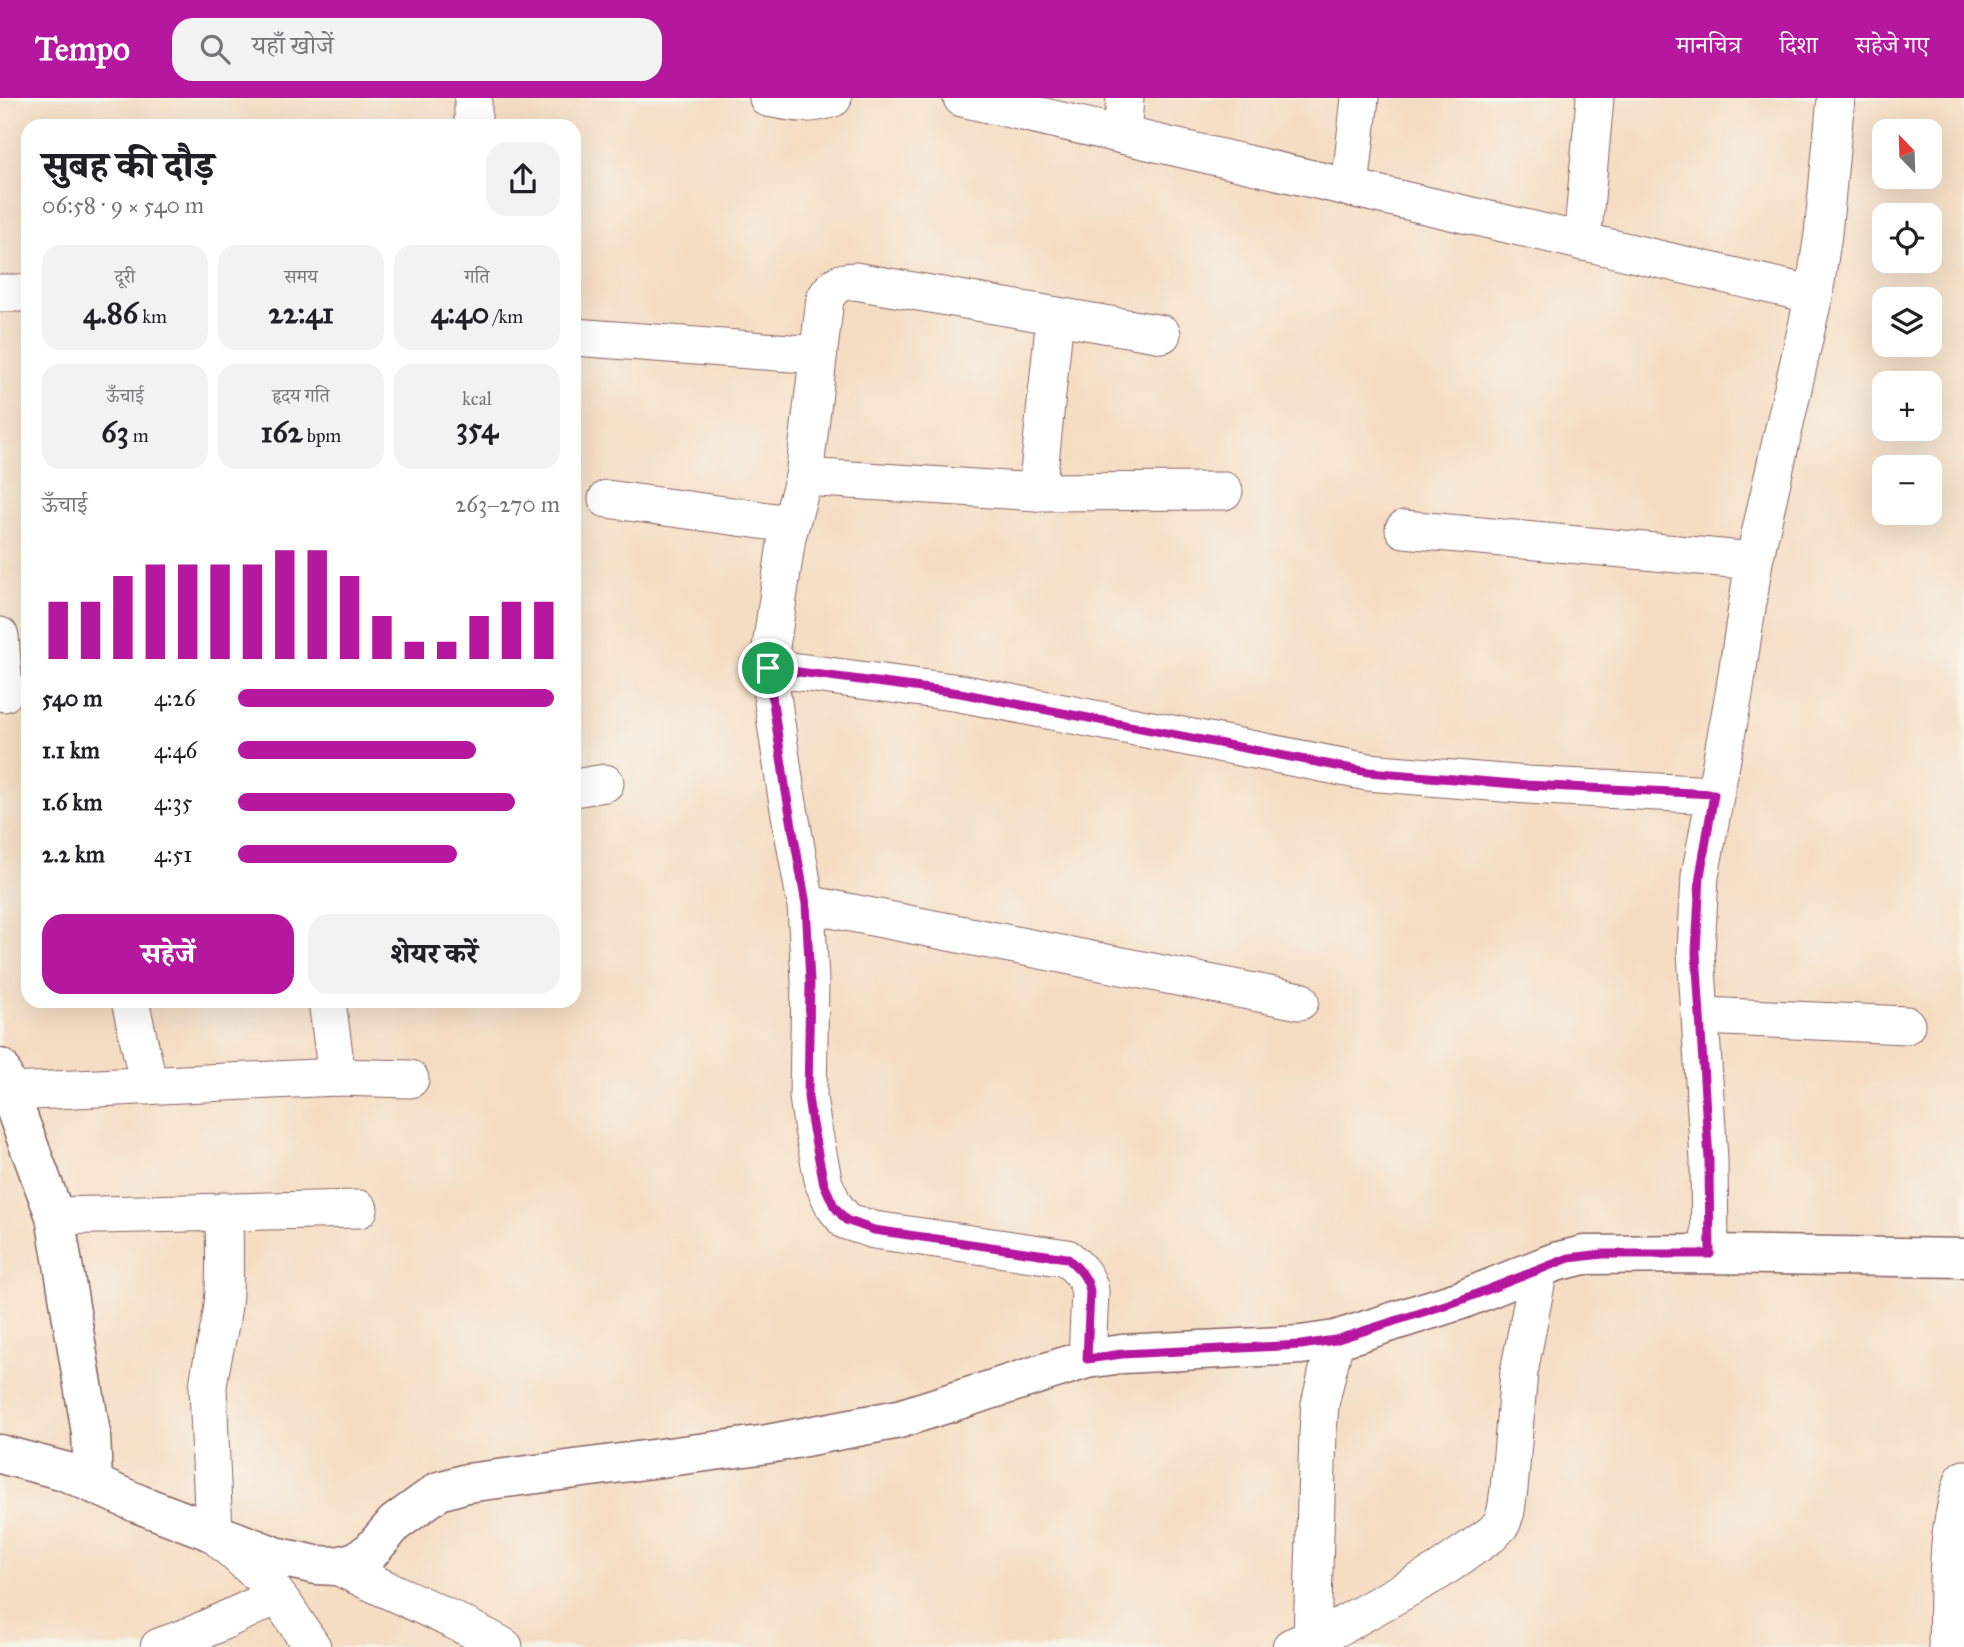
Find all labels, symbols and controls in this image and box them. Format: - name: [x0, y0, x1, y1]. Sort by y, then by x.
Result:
- search box: [172, 18, 662, 81]
- text: Tempo: [35, 29, 130, 69]
- text: यहाँ खोजें: [252, 29, 334, 61]
- icon: search: [196, 30, 234, 68]
- text: मानचित्र: [1676, 30, 1741, 60]
- text: दिशा: [1779, 30, 1818, 60]
- text: सहेजे गए: [1856, 30, 1929, 60]
- north arrow: [1872, 119, 1942, 189]
- map controls: [1872, 119, 1942, 525]
- text: सुबह की दौड़: [42, 142, 214, 188]
- button: share: [486, 142, 560, 216]
- text: 06:58 · 9 × 540 m: [42, 191, 204, 219]
- button: locate: [1872, 203, 1942, 273]
- text: दूरी: [115, 265, 135, 288]
- text: समय: [284, 265, 318, 288]
- text: गति: [465, 265, 489, 288]
- button: layers: [1872, 287, 1942, 357]
- text: 4.86: [83, 295, 138, 331]
- text: 22:41: [268, 295, 334, 331]
- text: 4:40: [431, 295, 489, 331]
- text: km: [138, 305, 167, 328]
- text: /km: [489, 305, 523, 328]
- button: +: [1872, 371, 1942, 441]
- text: ऊँचाई: [106, 384, 144, 407]
- text: हृदय गति: [272, 384, 330, 407]
- text: kcal: [462, 387, 492, 410]
- text: 354: [456, 410, 498, 446]
- text: 63: [101, 414, 129, 450]
- text: 162: [261, 414, 303, 450]
- text: m: [129, 424, 149, 447]
- text: bpm: [303, 424, 341, 447]
- button: −: [1872, 455, 1942, 525]
- text: ऊँचाई: [42, 490, 87, 518]
- text: 263–270 m: [455, 490, 560, 518]
- pin: [738, 638, 798, 698]
- icon: arrive: [749, 649, 787, 687]
- text: 540 m: [42, 684, 103, 712]
- text: 4:26: [154, 684, 196, 712]
- text: 1.1 km: [42, 736, 100, 764]
- text: 4:46: [154, 736, 197, 764]
- text: 1.6 km: [42, 788, 103, 816]
- text: 4:35: [154, 788, 193, 816]
- text: 2.2 km: [42, 840, 105, 868]
- text: 4:51: [154, 840, 192, 868]
- button: सहेजें: [42, 914, 294, 994]
- button: शेयर करें: [308, 914, 560, 994]

